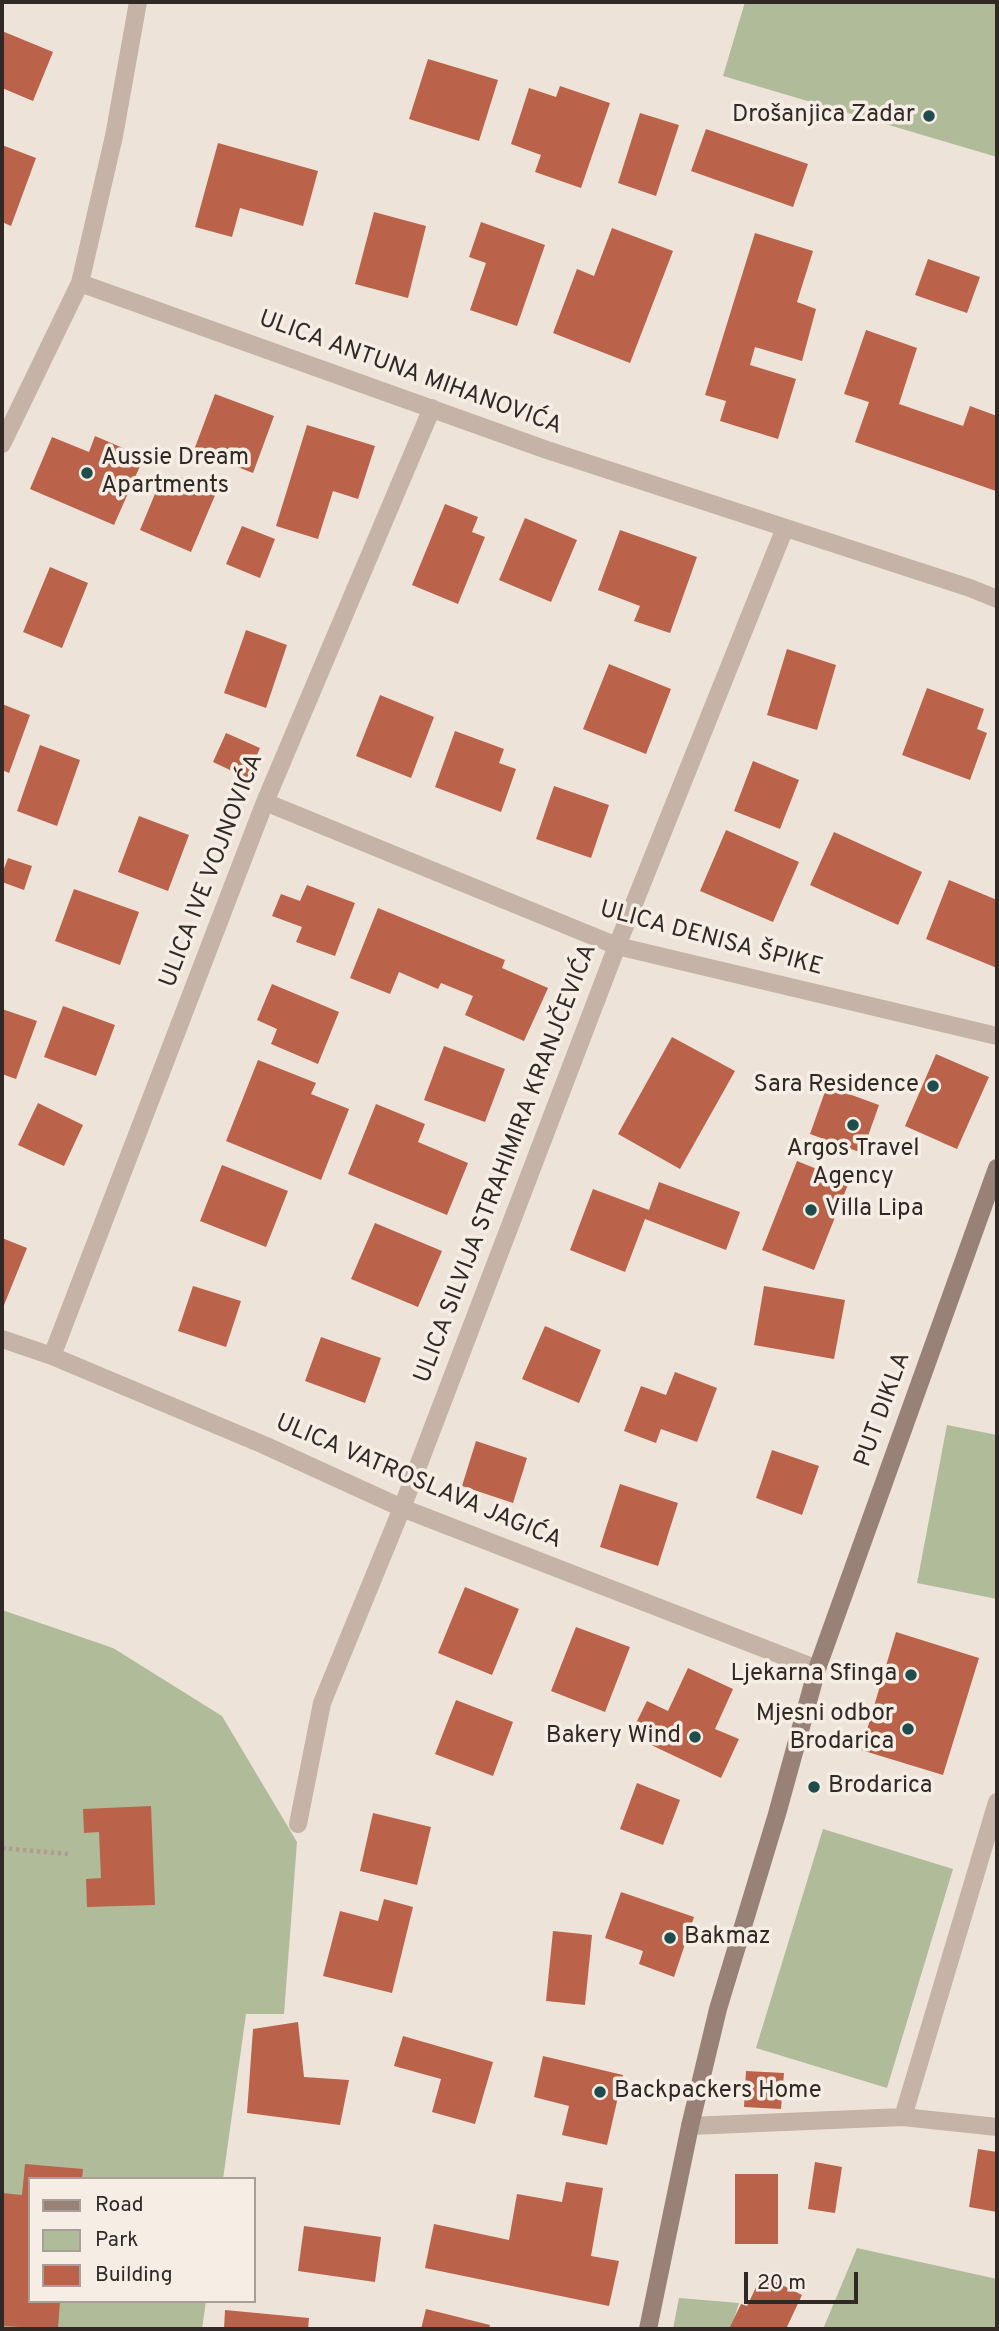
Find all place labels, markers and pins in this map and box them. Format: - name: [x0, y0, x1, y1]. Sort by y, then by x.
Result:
- place label: Drošanjica Zadar: [732, 102, 915, 130]
- marker: Drošanjica Zadar: [921, 108, 937, 124]
- place label: Aussie Dream Apartments: [101, 445, 249, 501]
- marker: Aussie Dream Apartments: [79, 465, 95, 481]
- place label: Sara Residence: [754, 1072, 919, 1100]
- marker: Sara Residence: [925, 1078, 941, 1094]
- marker: Argos Travel Agency: [845, 1117, 861, 1133]
- place label: Argos Travel Agency: [786, 1136, 920, 1192]
- place label: Villa Lipa: [825, 1196, 924, 1224]
- marker: Villa Lipa: [803, 1202, 819, 1218]
- place label: Ljekarna Sfinga: [731, 1661, 897, 1689]
- marker: Ljekarna Sfinga: [903, 1667, 919, 1683]
- place label: Mjesni odbor Brodarica: [756, 1701, 894, 1757]
- marker: Mjesni odbor Brodarica: [900, 1721, 916, 1737]
- place label: Bakery Wind: [546, 1723, 681, 1751]
- marker: Bakery Wind: [687, 1729, 703, 1745]
- place label: Brodarica: [828, 1773, 932, 1801]
- marker: Brodarica: [806, 1779, 822, 1795]
- place label: Bakmaz: [684, 1924, 771, 1952]
- marker: Bakmaz: [662, 1930, 678, 1946]
- place label: Backpackers Home: [614, 2078, 822, 2106]
- marker: Backpackers Home: [592, 2084, 608, 2100]

